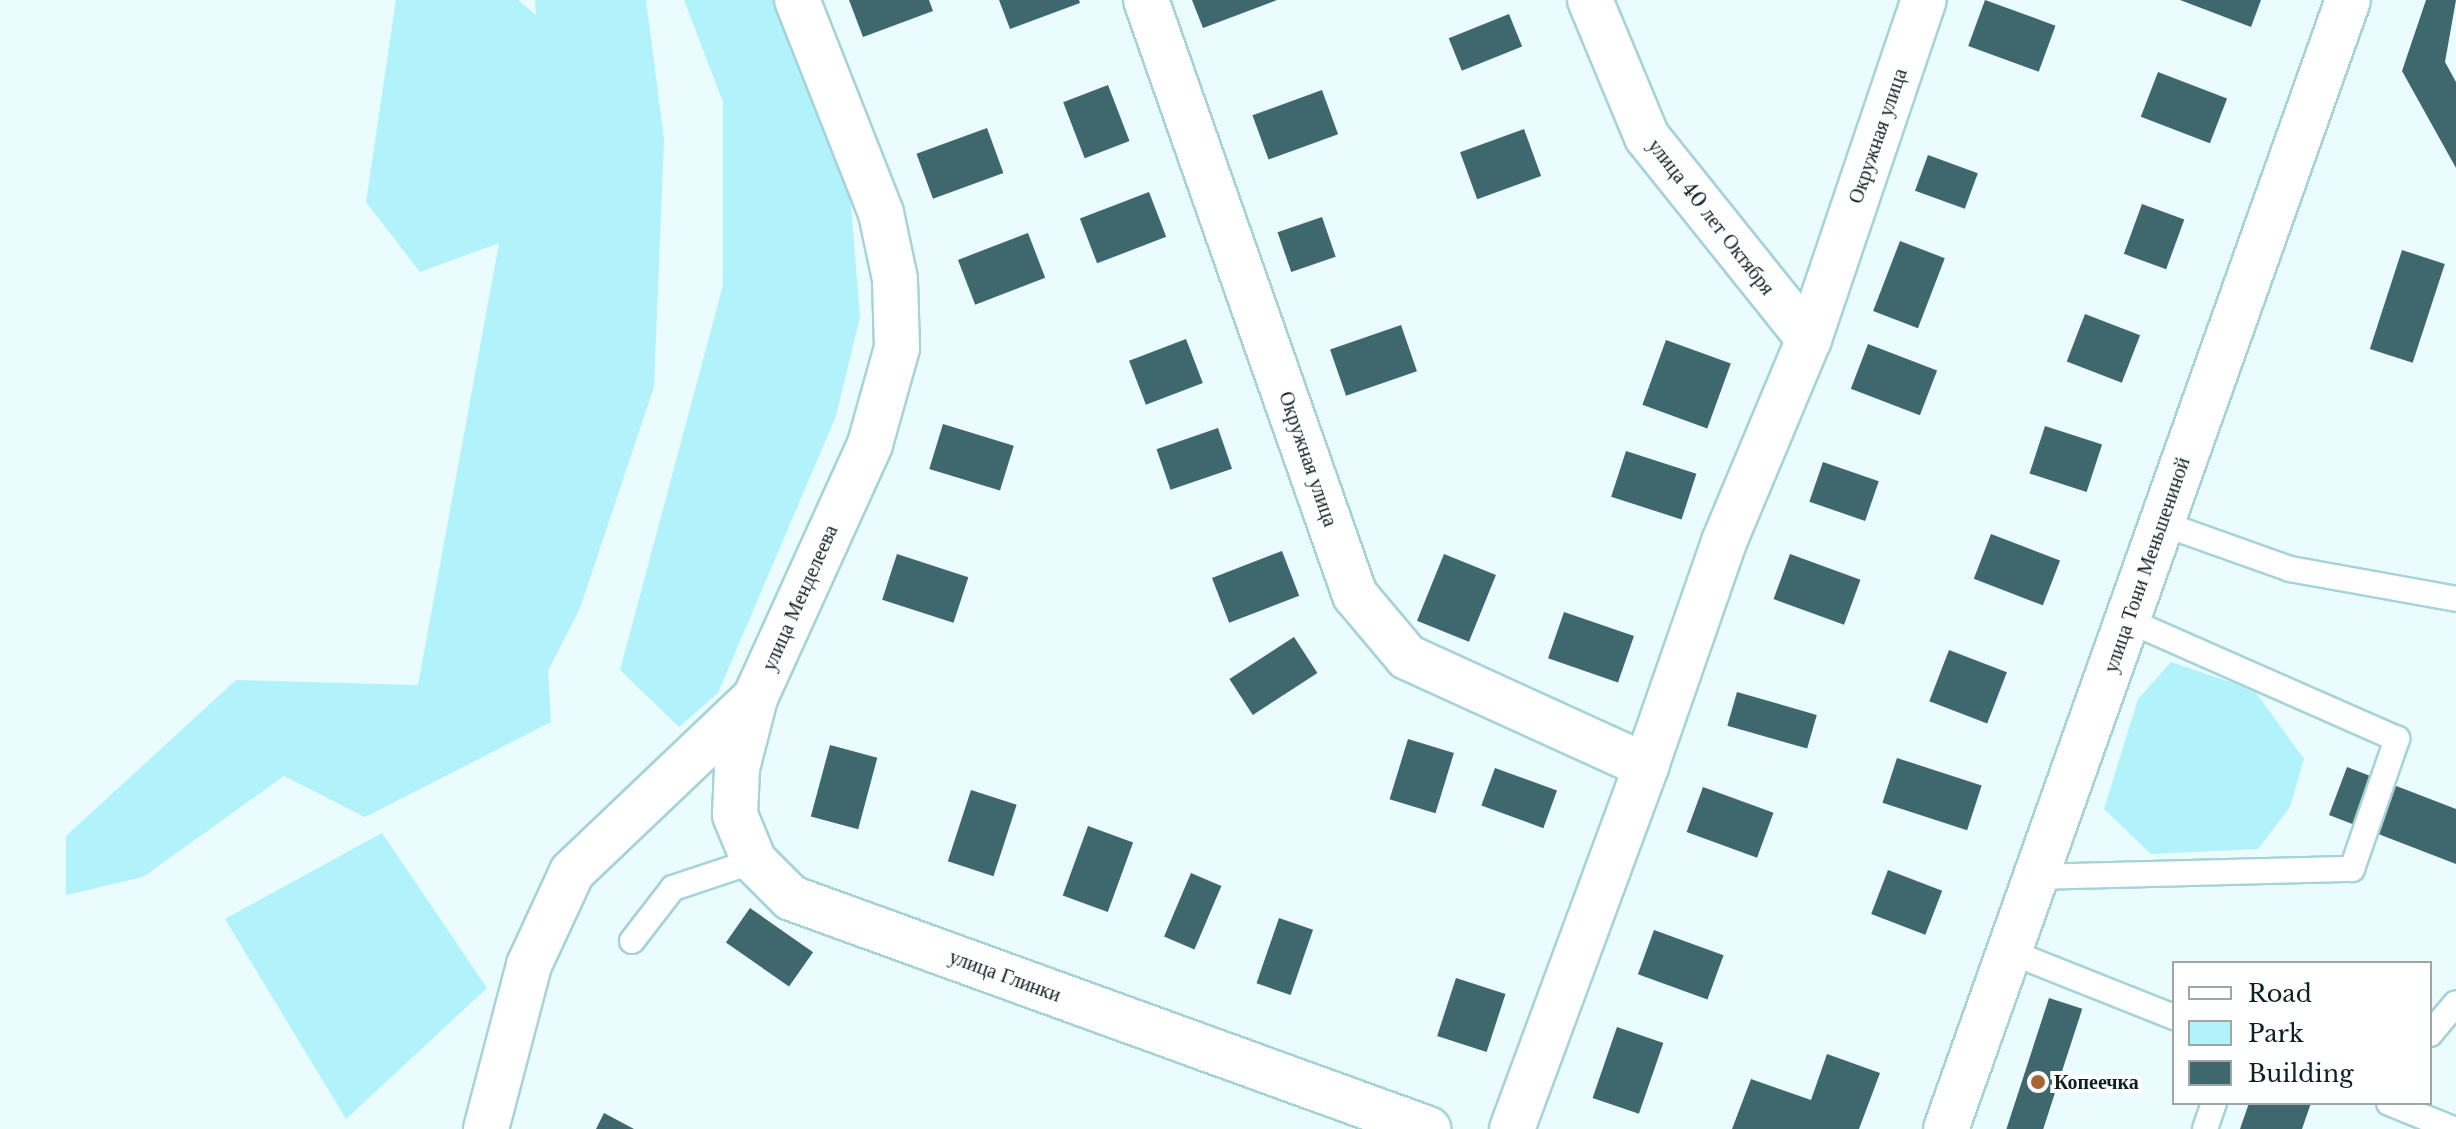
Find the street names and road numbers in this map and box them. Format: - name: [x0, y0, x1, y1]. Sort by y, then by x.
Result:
- street label: Окружная улица: [1844, 65, 1912, 207]
- street label: улица 40 лет Октября: [1643, 134, 1779, 300]
- street label: Окружная улица: [1274, 388, 1342, 530]
- street label: улица Тони Меньшениной: [2099, 454, 2195, 676]
- street label: улица Менделеева: [757, 521, 843, 675]
- street label: улица Глинки: [946, 945, 1064, 1007]

